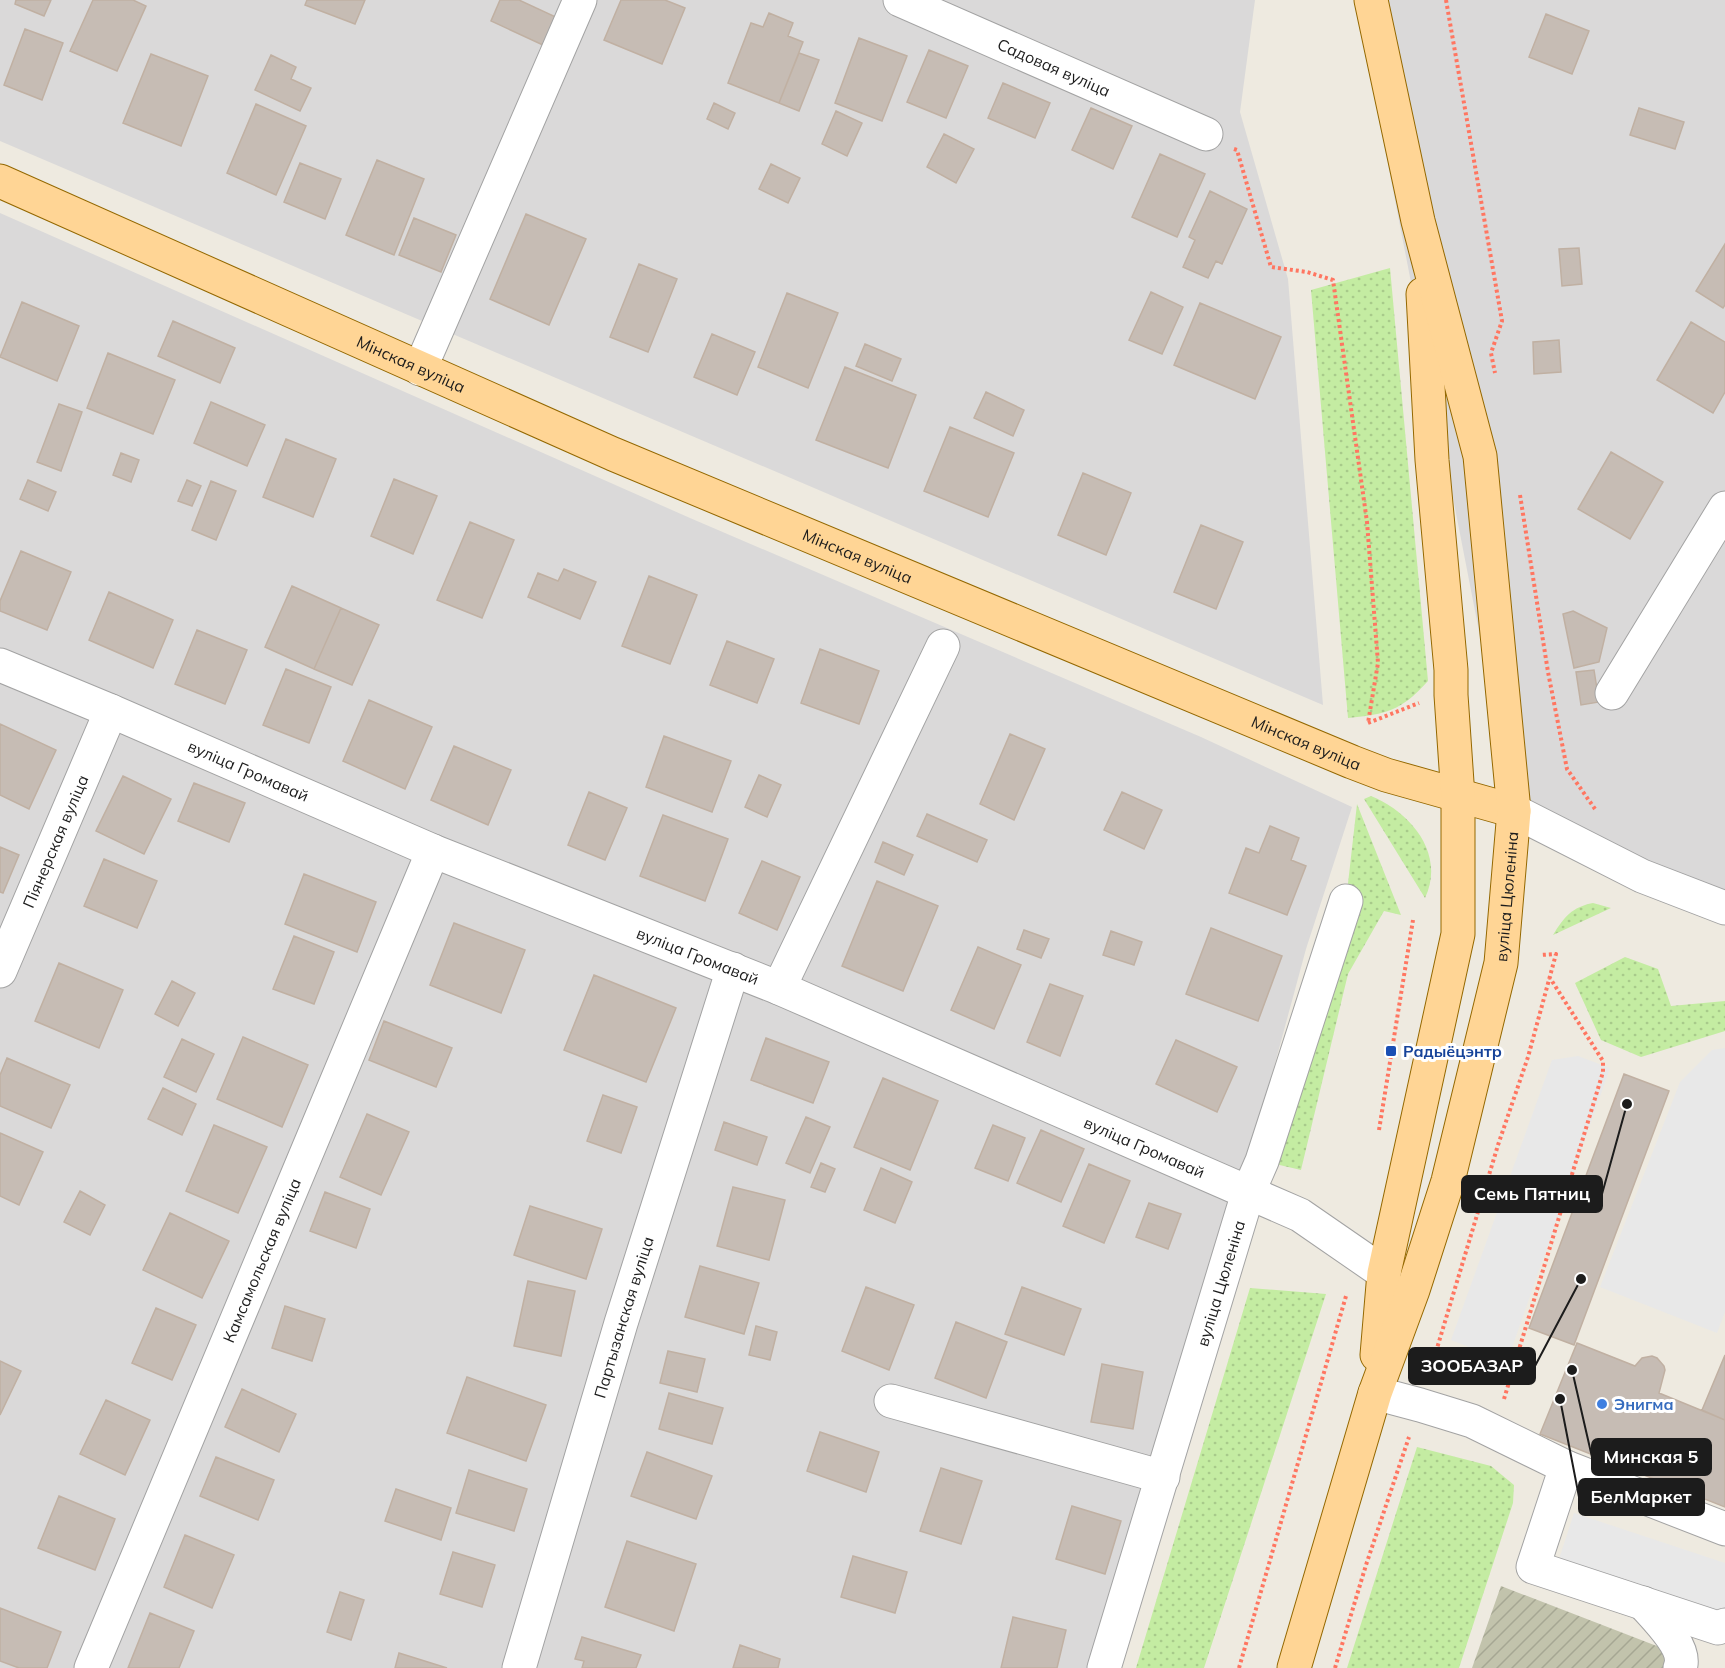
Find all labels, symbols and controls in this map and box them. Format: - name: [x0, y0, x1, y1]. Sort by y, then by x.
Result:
- street label: Садовая вуліца: [994, 34, 1113, 101]
- street label: Мінская вуліца: [354, 331, 468, 397]
- street label: Мінская вуліца: [800, 524, 915, 588]
- street label: Мінская вуліца: [1248, 711, 1364, 774]
- street label: вуліца Громавай: [185, 736, 312, 806]
- street label: Піянерская вуліца: [18, 772, 93, 911]
- street label: вуліца Цюленіна: [1491, 831, 1522, 963]
- street label: вуліца Громавай: [634, 923, 762, 989]
- place label: Радыёцэнтр: [1403, 1041, 1502, 1061]
- marker: Радыёцэнтр: [1384, 1044, 1398, 1058]
- street label: вуліца Громавай: [1081, 1112, 1208, 1182]
- street label: Камсамольская вуліца: [218, 1175, 305, 1346]
- callout: Семь Пятниц: [1462, 1176, 1602, 1212]
- text: Семь Пятниц: [1474, 1182, 1591, 1205]
- street label: вуліца Цюленіна: [1192, 1218, 1249, 1349]
- street label: Партызанская вуліца: [589, 1234, 658, 1400]
- callout: ЗООБАЗАР: [1409, 1348, 1535, 1384]
- text: ЗООБАЗАР: [1421, 1354, 1523, 1377]
- place label: Энигма: [1614, 1394, 1674, 1414]
- marker: Энигма: [1595, 1397, 1609, 1411]
- callout: Минская 5: [1592, 1439, 1711, 1475]
- text: Минская 5: [1604, 1445, 1699, 1468]
- callout: БелМаркет: [1579, 1479, 1704, 1515]
- text: БелМаркет: [1590, 1485, 1692, 1508]

